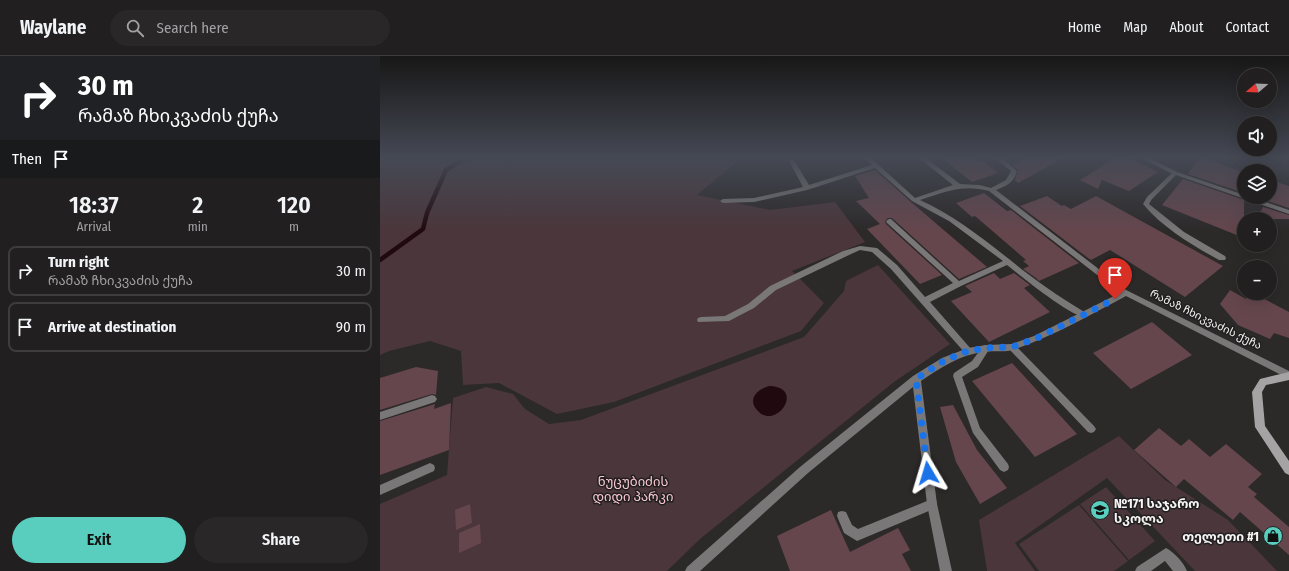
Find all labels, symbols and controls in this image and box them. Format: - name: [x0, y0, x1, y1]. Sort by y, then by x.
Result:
- search box: [110, 10, 390, 46]
- text: Waylane: [20, 16, 86, 39]
- icon: search: [124, 17, 146, 39]
- text: Search here: [156, 19, 229, 37]
- text: Home: [1068, 19, 1101, 36]
- text: Map: [1123, 19, 1147, 36]
- text: About: [1169, 19, 1204, 36]
- text: Contact: [1226, 19, 1269, 36]
- north arrow: [1237, 68, 1277, 108]
- map controls: [1237, 68, 1277, 300]
- text: 30 m: [78, 69, 134, 102]
- icon: right: [12, 72, 64, 124]
- text: რამაზ ჩხიკვაძის ქუჩა: [78, 105, 279, 127]
- button: sound: [1237, 116, 1277, 156]
- icon: arrive: [50, 148, 72, 170]
- text: Then: [12, 150, 42, 168]
- button: layers: [1237, 164, 1277, 204]
- text: 18:37: [69, 191, 119, 219]
- text: 2: [192, 191, 203, 219]
- text: 120: [277, 191, 311, 219]
- button: +: [1237, 212, 1277, 252]
- text: Arrival: [77, 219, 111, 234]
- text: min: [188, 219, 208, 234]
- text: m: [289, 219, 299, 234]
- text: Turn right: [48, 253, 109, 271]
- pin: [1098, 258, 1132, 299]
- icon: right: [14, 260, 36, 282]
- button: −: [1237, 260, 1277, 300]
- text: 30 m: [336, 262, 366, 280]
- icon: arrive: [1104, 264, 1126, 286]
- text: რამაზ ჩხიკვაძის ქუჩა: [48, 273, 193, 288]
- street label: რამაზ ჩხიკვაძის ქუჩა: [1148, 287, 1264, 352]
- icon: arrive: [14, 316, 36, 338]
- text: Arrive at destination: [48, 318, 176, 336]
- text: 90 m: [336, 318, 366, 336]
- position arrow: [907, 452, 949, 494]
- park label: ნუცუბიძის დიდი პარკი: [593, 474, 673, 505]
- place label: №171 საჯარო სკოლა: [1114, 496, 1200, 527]
- school or university icon: №171 საჯარო სკოლა: [1089, 499, 1111, 521]
- button: Exit: [12, 517, 186, 563]
- button: Share: [194, 517, 368, 563]
- shop icon: თელეთი #1: [1262, 525, 1284, 547]
- place label: თელეთი #1: [1182, 529, 1259, 545]

